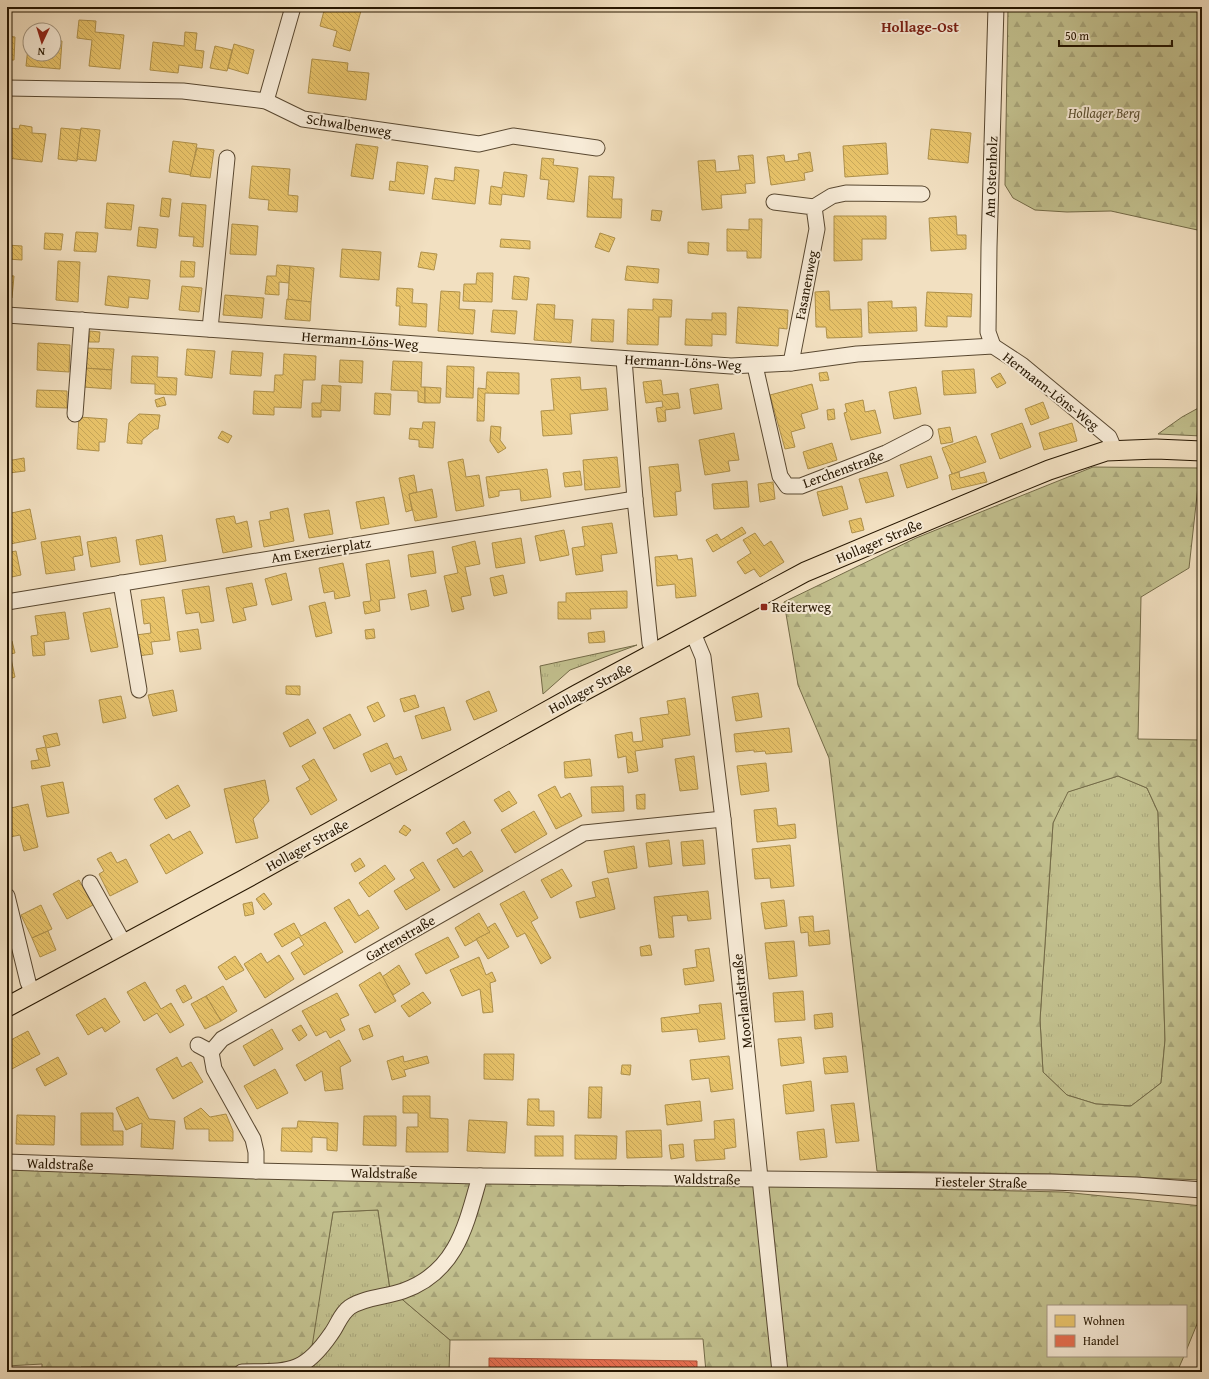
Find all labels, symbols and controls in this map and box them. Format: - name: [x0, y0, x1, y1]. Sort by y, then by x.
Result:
- district label: Hollage-Ost: [881, 16, 959, 37]
- north arrow: [22, 22, 62, 62]
- scale bar: [1059, 22, 1172, 48]
- text: 50 m: [1065, 27, 1089, 44]
- text: N: [36, 44, 46, 60]
- park label: Hollager Berg: [1067, 103, 1141, 123]
- street label: Schwalbenweg: [305, 108, 393, 142]
- street label: Am Ostenholz: [980, 136, 1002, 218]
- street label: Fasanenweg: [789, 248, 823, 322]
- street label: Hermann-Löns-Weg: [301, 326, 419, 354]
- street label: Hermann-Löns-Weg: [999, 347, 1103, 435]
- street label: Hermann-Löns-Weg: [624, 349, 742, 375]
- street label: Lerchenstraße: [800, 445, 887, 493]
- street label: Hollager Straße: [833, 514, 926, 568]
- street label: Am Exerzierplatz: [270, 532, 372, 568]
- place label: Reiterweg: [772, 597, 831, 617]
- marker: Reiterweg: [759, 602, 769, 612]
- street label: Hollager Straße: [545, 657, 636, 718]
- street label: Hollager Straße: [262, 814, 353, 876]
- street label: Gartenstraße: [361, 910, 439, 966]
- street label: Moorlandstraße: [727, 952, 757, 1049]
- street label: Waldstraße: [26, 1153, 94, 1175]
- street label: Waldstraße: [350, 1162, 418, 1184]
- street label: Waldstraße: [673, 1168, 741, 1190]
- street label: Fiesteler Straße: [935, 1171, 1028, 1193]
- legend: [1047, 1305, 1187, 1357]
- text: Wohnen: [1083, 1312, 1125, 1329]
- text: Handel: [1083, 1332, 1119, 1349]

